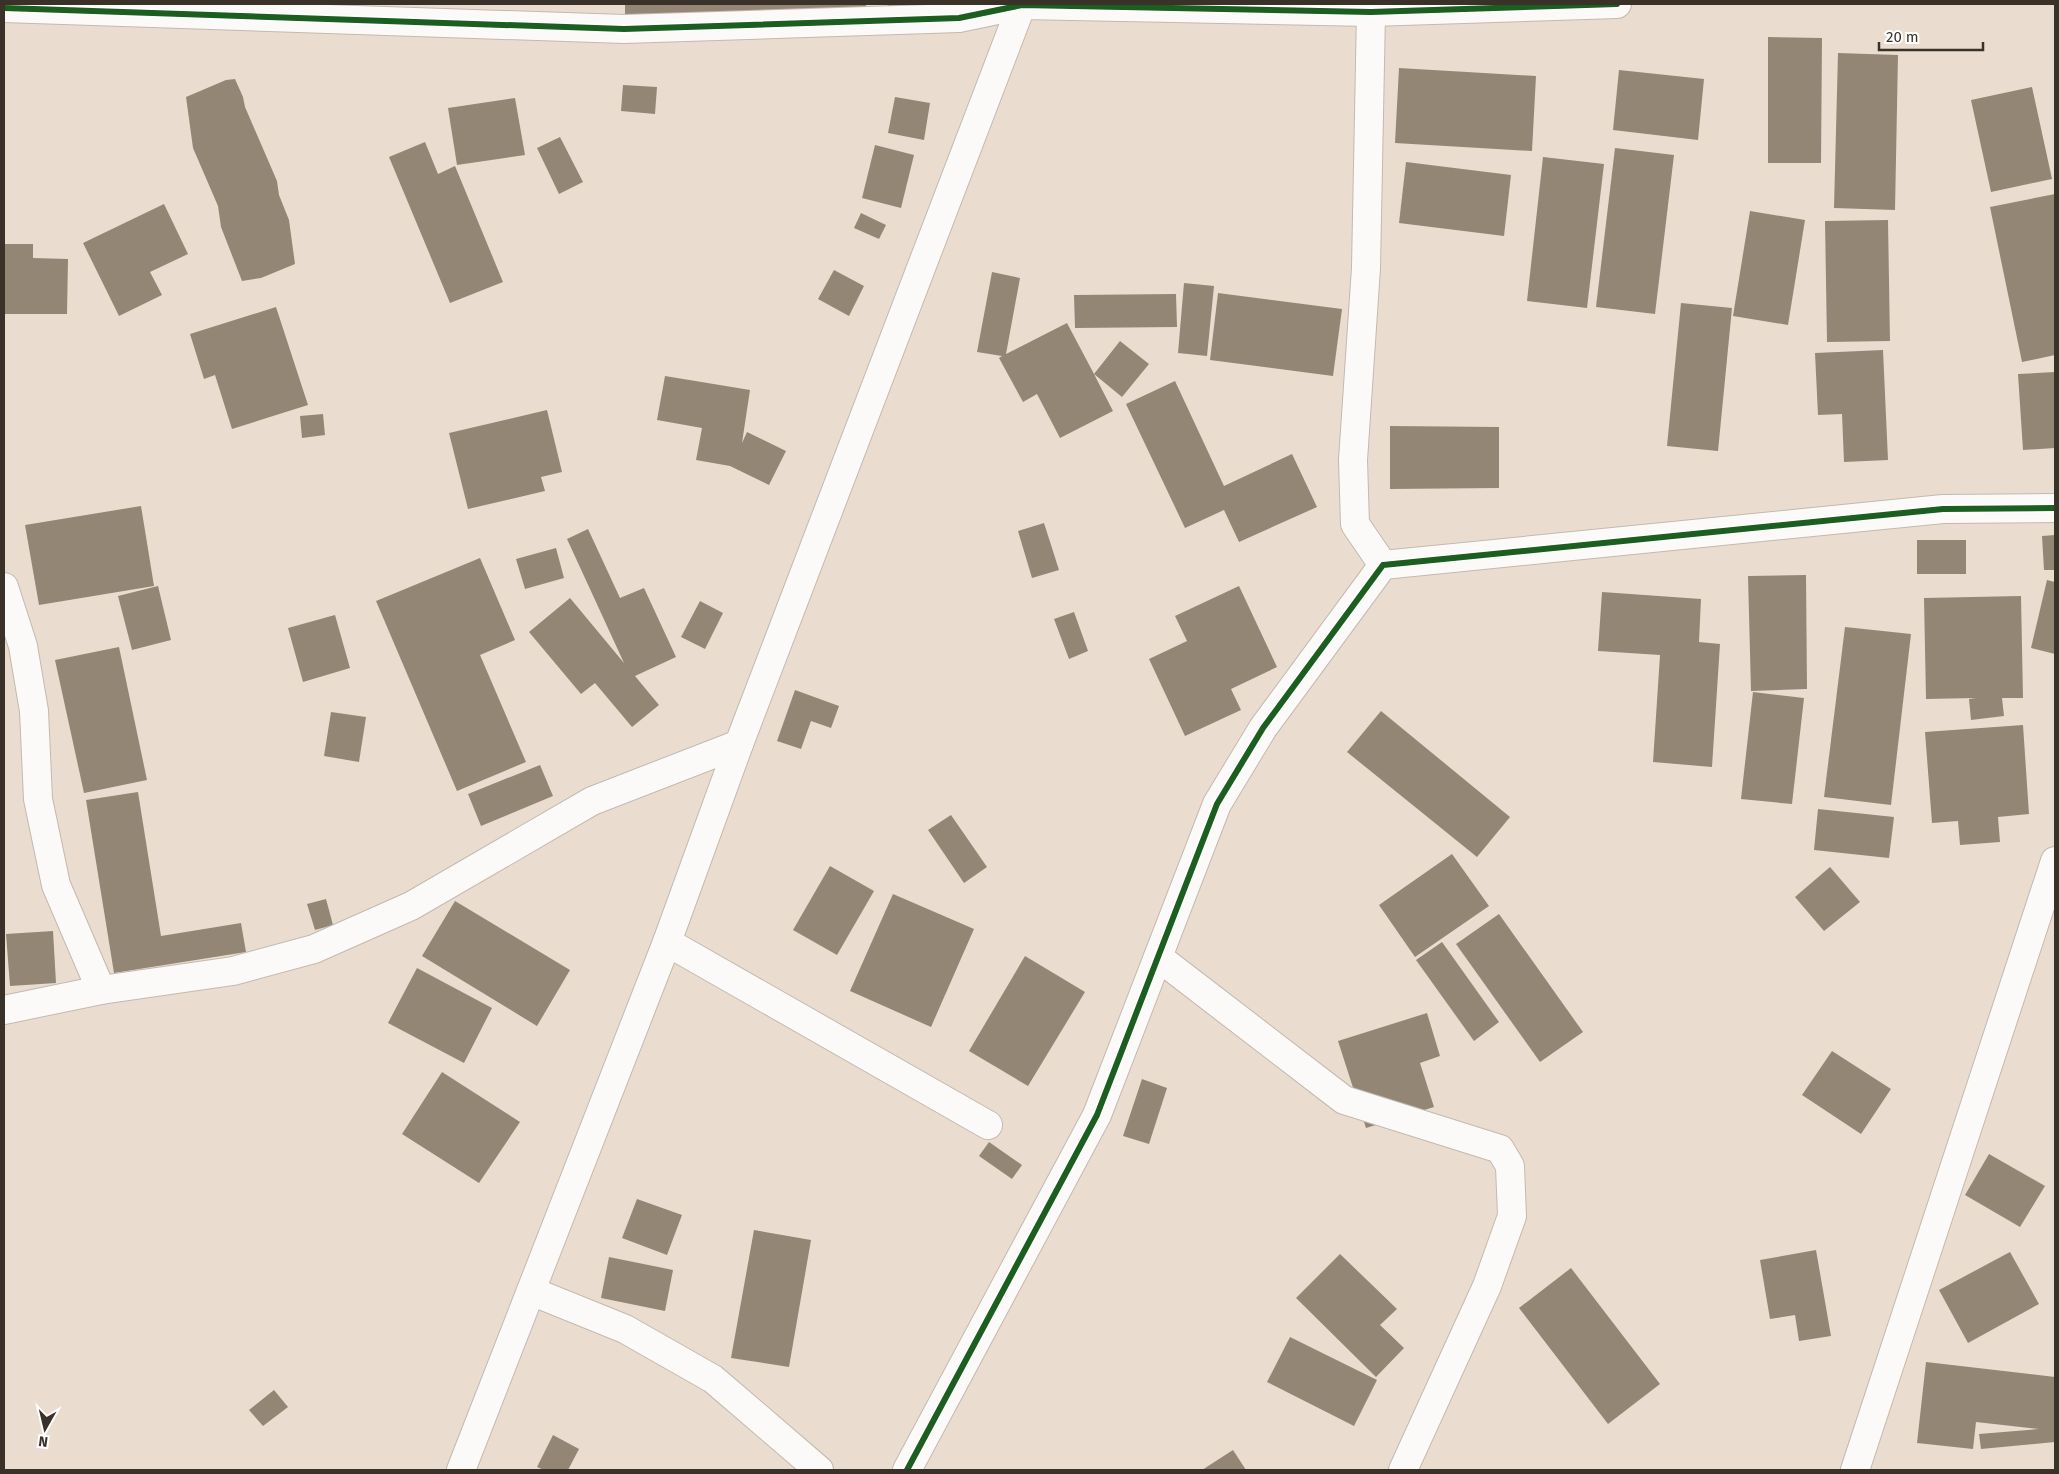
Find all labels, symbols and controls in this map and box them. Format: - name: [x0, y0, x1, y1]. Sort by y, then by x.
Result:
- scale bar: [1879, 20, 1983, 52]
- text: 20 m: [1886, 28, 1919, 46]
- north arrow: [20, 1404, 70, 1454]
- text: N: [37, 1432, 49, 1450]

